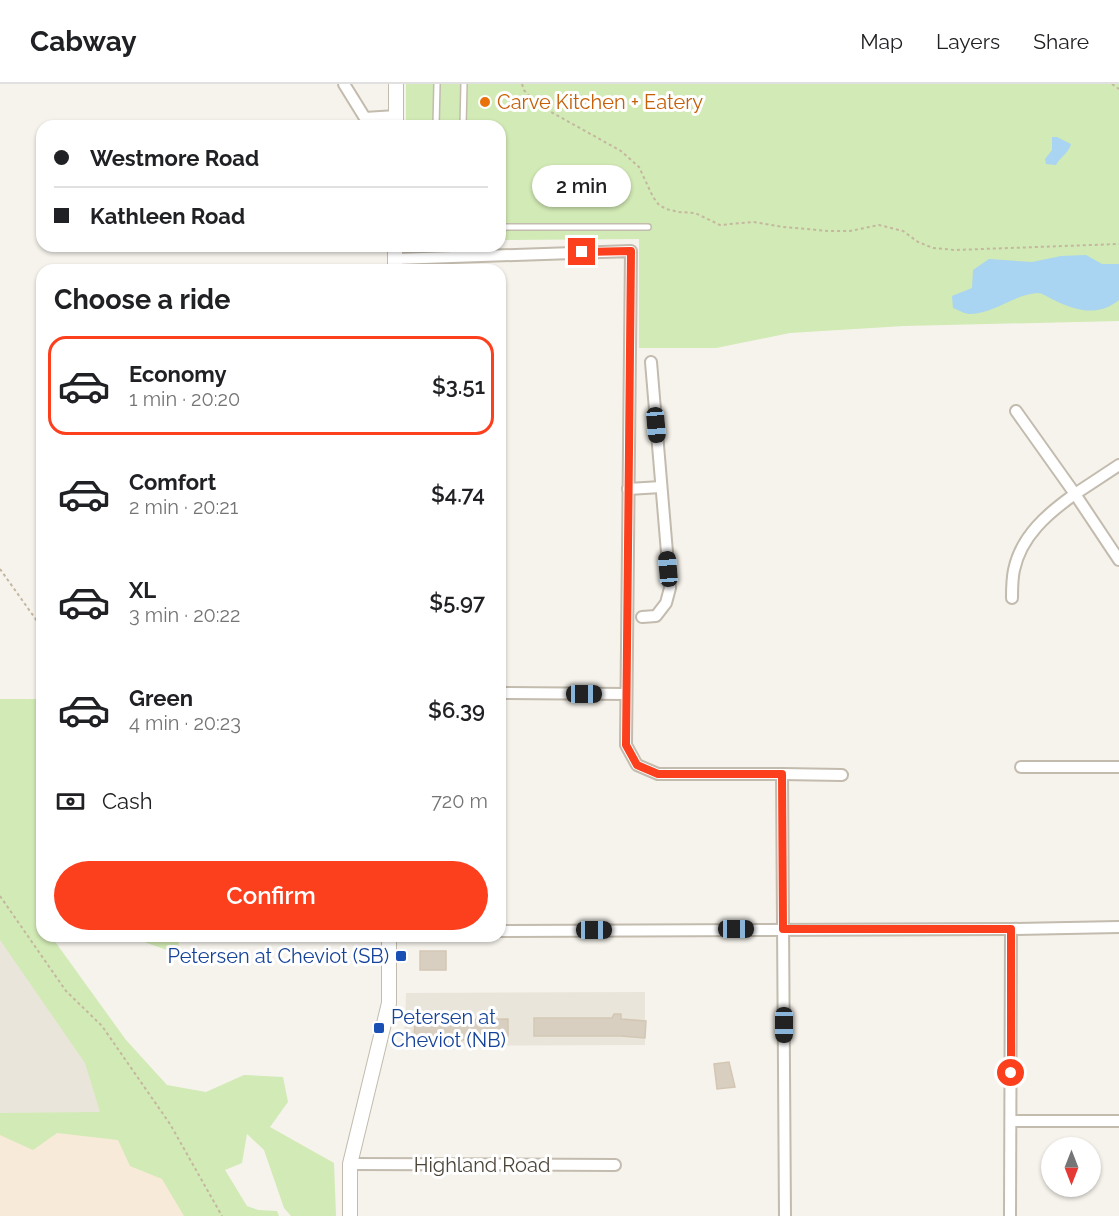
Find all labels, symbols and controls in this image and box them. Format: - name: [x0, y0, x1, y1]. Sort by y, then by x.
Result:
- text: Cabway: [30, 25, 137, 58]
- text: Map: [860, 29, 903, 54]
- text: Layers: [936, 29, 1000, 54]
- text: Share: [1033, 29, 1089, 54]
- place label: Carve Kitchen + Eatery: [497, 90, 703, 114]
- marker: Carve Kitchen + Eatery: [478, 95, 492, 109]
- text: Westmore Road: [90, 145, 259, 171]
- callout: 2 min: [532, 165, 632, 207]
- text: 2 min: [556, 174, 607, 198]
- text: Kathleen Road: [90, 203, 245, 229]
- route end: [568, 238, 595, 265]
- text: Choose a ride: [54, 284, 230, 315]
- icon: car: [57, 359, 111, 413]
- text: Economy: [129, 361, 227, 387]
- text: $3.51: [432, 373, 485, 399]
- text: 1 min · 20:20: [129, 387, 240, 411]
- car: [645, 406, 667, 444]
- icon: car: [57, 467, 111, 521]
- text: Comfort: [129, 469, 216, 495]
- text: $4.74: [431, 481, 485, 507]
- text: 2 min · 20:21: [129, 495, 238, 519]
- car: [657, 550, 679, 588]
- icon: car: [57, 575, 111, 629]
- text: XL: [129, 577, 156, 603]
- text: $5.97: [429, 589, 485, 615]
- text: 3 min · 20:22: [129, 603, 240, 627]
- icon: car: [57, 683, 111, 737]
- text: Green: [129, 685, 193, 711]
- car: [566, 685, 602, 703]
- text: $6.39: [428, 697, 485, 723]
- text: 4 min · 20:23: [129, 711, 241, 735]
- icon: cash: [54, 785, 87, 818]
- text: Cash: [102, 788, 153, 814]
- text: 720 m: [431, 789, 488, 813]
- button: Confirm: [54, 861, 488, 930]
- car: [718, 920, 754, 938]
- car: [576, 921, 612, 939]
- place label: Petersen at Cheviot (SB): [167, 944, 389, 968]
- marker: Petersen at Cheviot (SB): [394, 949, 408, 963]
- place label: Petersen at Cheviot (NB): [391, 1005, 506, 1052]
- car: [775, 1007, 793, 1043]
- marker: Petersen at Cheviot (NB): [372, 1021, 386, 1035]
- route start: [997, 1059, 1024, 1086]
- north arrow: [1041, 1137, 1101, 1197]
- map controls: [1041, 1137, 1101, 1197]
- street label: Highland Road: [414, 1153, 550, 1177]

